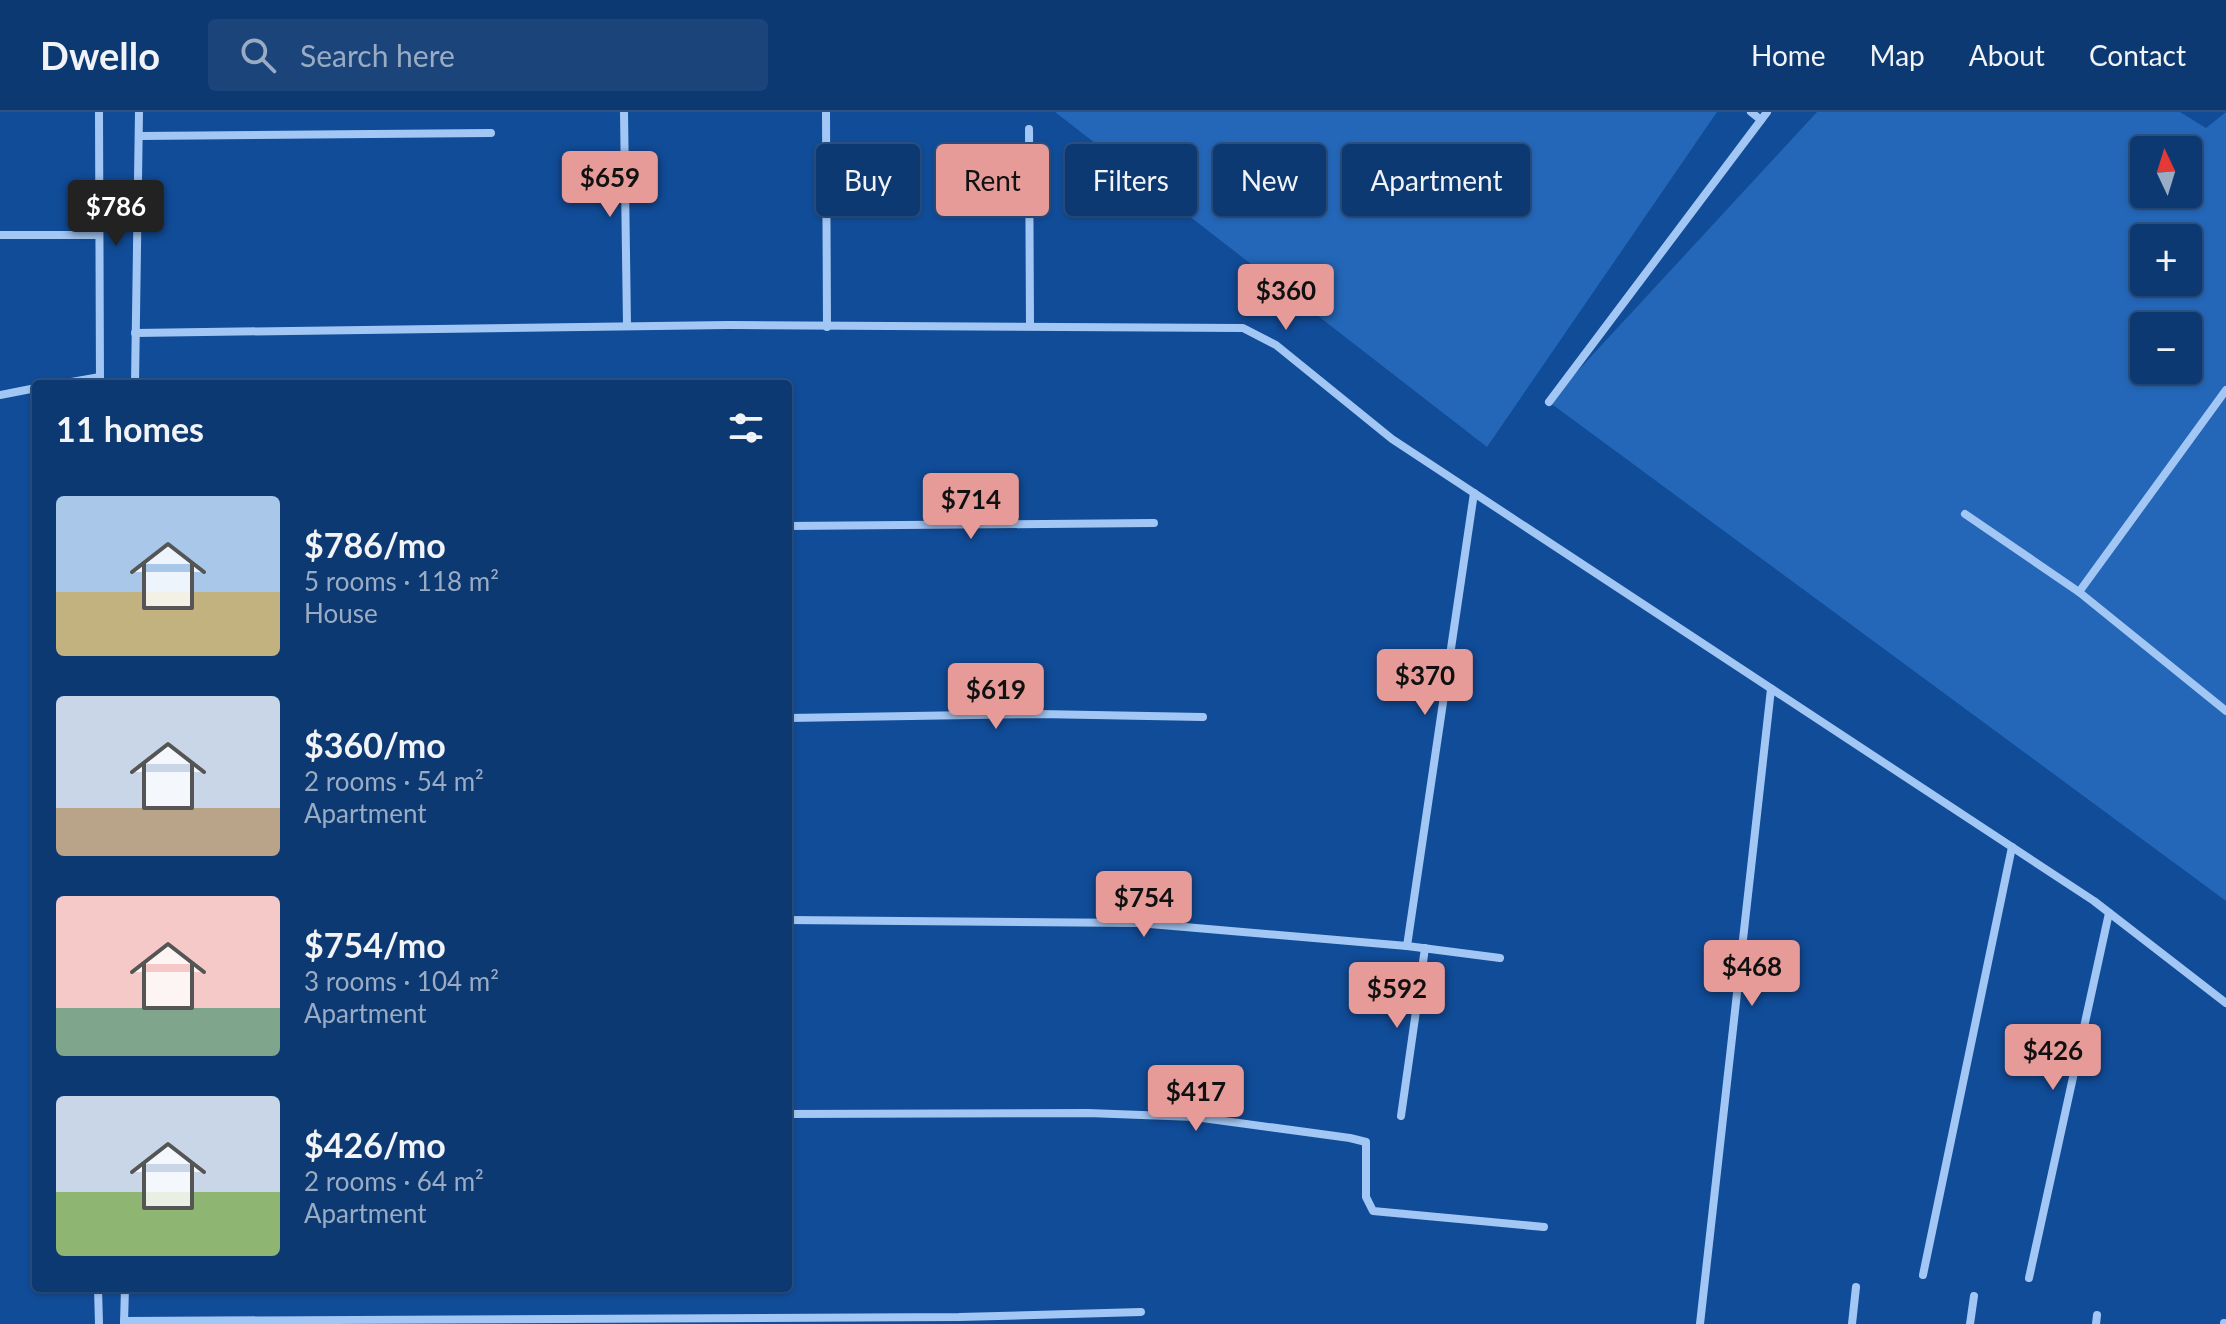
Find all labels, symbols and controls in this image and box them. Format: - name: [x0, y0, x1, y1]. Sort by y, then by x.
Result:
- search box: [208, 19, 768, 91]
- text: Dwello: [40, 32, 160, 78]
- icon: search: [236, 33, 280, 77]
- text: Search here: [300, 37, 455, 73]
- text: Home: [1751, 38, 1826, 72]
- text: Map: [1870, 38, 1925, 72]
- text: About: [1969, 38, 2045, 72]
- text: Contact: [2089, 38, 2186, 72]
- north arrow: [2130, 136, 2202, 208]
- map controls: [2130, 136, 2202, 384]
- chip: Buy: [816, 144, 920, 216]
- chip: Rent: [936, 144, 1049, 216]
- chip: Filters: [1065, 144, 1197, 216]
- chip: New: [1213, 144, 1326, 216]
- chip: Apartment: [1342, 144, 1530, 216]
- pin: $659: [563, 151, 657, 219]
- text: $659: [580, 161, 640, 193]
- pin: $786: [69, 180, 163, 248]
- text: $786: [86, 190, 146, 222]
- button: +: [2130, 224, 2202, 296]
- pin: $360: [1239, 264, 1333, 332]
- text: $360: [1256, 274, 1316, 306]
- button: −: [2130, 312, 2202, 384]
- icon: filters: [724, 406, 768, 450]
- text: 11 homes: [56, 408, 204, 449]
- pin: $714: [924, 473, 1018, 541]
- text: $714: [941, 483, 1001, 515]
- text: $786/mo: [304, 524, 446, 565]
- icon: home: [120, 528, 216, 624]
- text: 5 rooms · 118 m²: [304, 565, 499, 597]
- text: House: [304, 597, 378, 629]
- pin: $370: [1378, 649, 1472, 717]
- text: $370: [1395, 659, 1455, 691]
- pin: $619: [949, 663, 1043, 731]
- text: $619: [966, 673, 1026, 705]
- text: $360/mo: [304, 724, 446, 765]
- icon: home: [120, 728, 216, 824]
- text: 2 rooms · 54 m²: [304, 765, 484, 797]
- text: Apartment: [304, 797, 427, 829]
- pin: $754: [1097, 871, 1191, 939]
- text: $754: [1114, 881, 1174, 913]
- text: $754/mo: [304, 924, 446, 965]
- icon: home: [120, 928, 216, 1024]
- pin: $468: [1705, 940, 1799, 1008]
- text: $468: [1722, 950, 1782, 982]
- pin: $592: [1350, 962, 1444, 1030]
- text: 3 rooms · 104 m²: [304, 965, 499, 997]
- text: $592: [1367, 972, 1427, 1004]
- text: Apartment: [304, 997, 427, 1029]
- pin: $426: [2006, 1024, 2100, 1092]
- text: $426: [2023, 1034, 2083, 1066]
- pin: $417: [1149, 1065, 1243, 1133]
- text: $417: [1166, 1075, 1226, 1107]
- text: $426/mo: [304, 1124, 446, 1165]
- icon: home: [120, 1128, 216, 1224]
- text: 2 rooms · 64 m²: [304, 1165, 484, 1197]
- text: Apartment: [304, 1197, 427, 1229]

